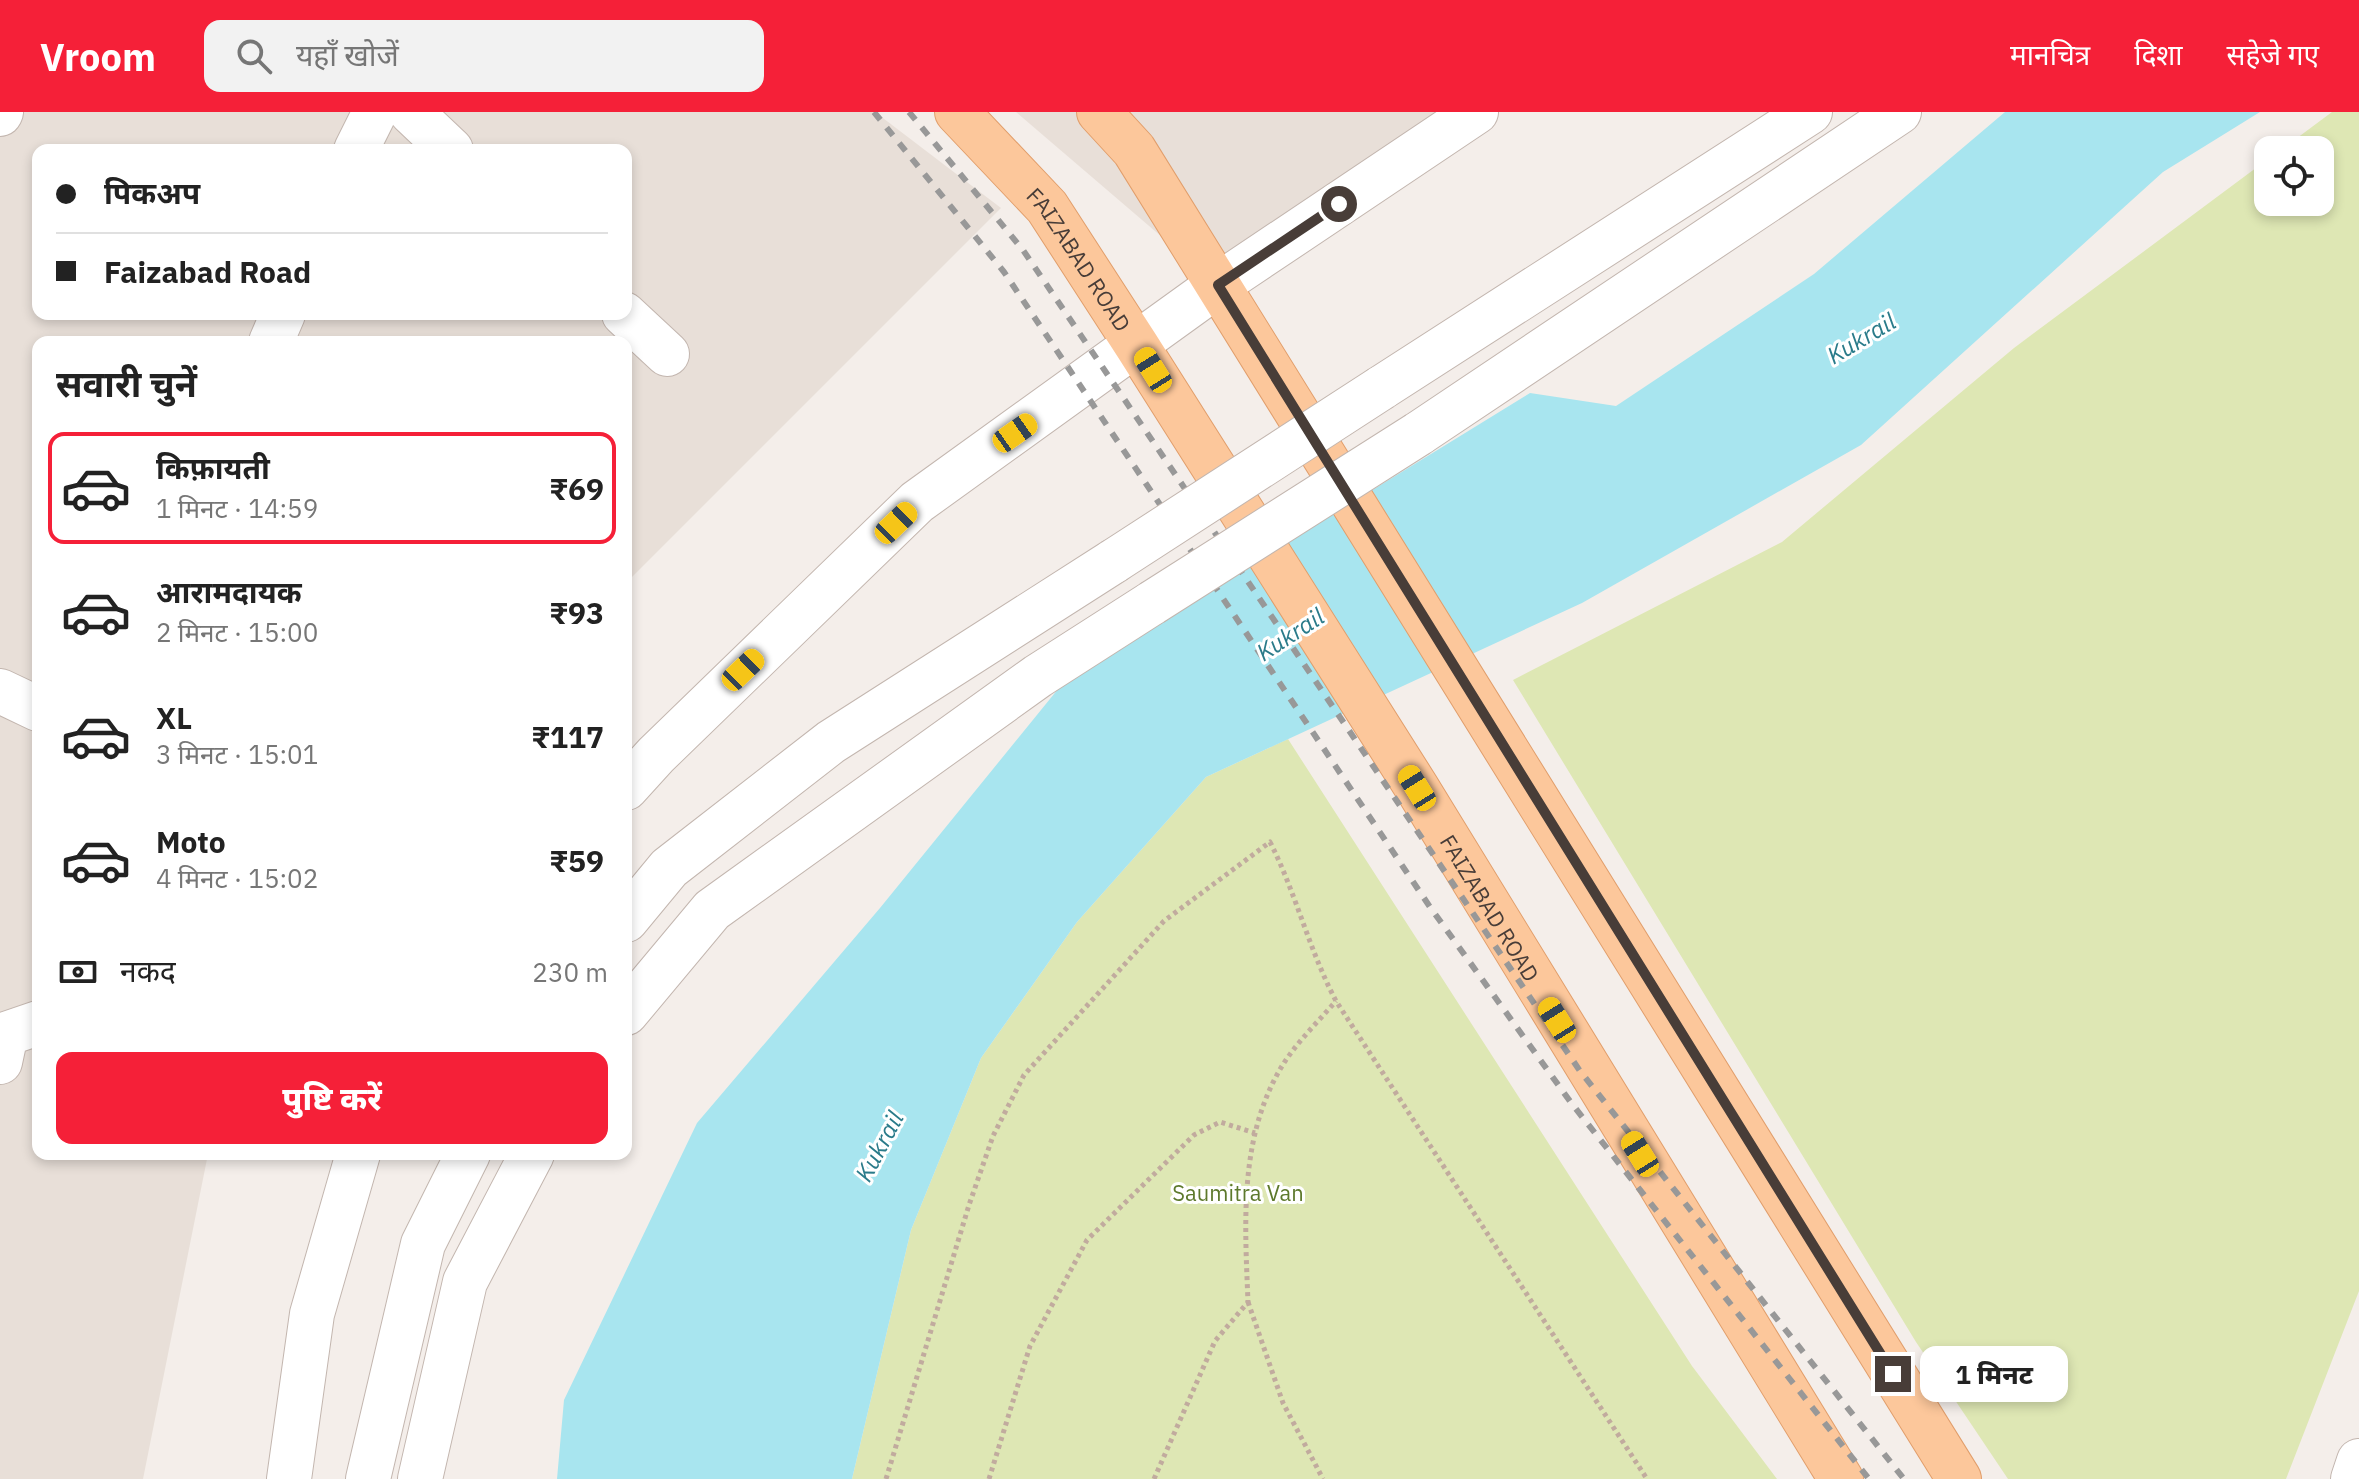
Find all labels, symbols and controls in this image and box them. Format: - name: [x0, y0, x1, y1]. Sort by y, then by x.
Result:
- search box: [204, 20, 764, 92]
- text: Vroom: [40, 32, 156, 81]
- icon: search: [232, 34, 276, 78]
- text: यहाँ खोजें: [296, 35, 399, 74]
- text: मानचित्र: [2010, 36, 2090, 73]
- text: दिशा: [2134, 36, 2183, 73]
- text: सहेजे गए: [2227, 36, 2319, 73]
- map controls: [2254, 136, 2334, 216]
- button: locate: [2254, 136, 2334, 216]
- text: पिकअप: [104, 173, 200, 212]
- street label: FAIZABAD ROAD: [1021, 181, 1138, 336]
- route start: [1321, 186, 1357, 222]
- text: Faizabad Road: [104, 252, 311, 291]
- water label: Kukrail: [1821, 305, 1902, 371]
- car: [1130, 343, 1176, 397]
- text: सवारी चुनें: [56, 360, 197, 407]
- car: [988, 409, 1042, 457]
- text: किफ़ायती: [156, 448, 270, 487]
- icon: car: [60, 452, 132, 524]
- text: ₹69: [549, 469, 604, 508]
- text: 1 मिनट · 14:59: [156, 491, 318, 525]
- car: [870, 498, 922, 548]
- text: आरामदायक: [156, 572, 302, 611]
- icon: car: [60, 576, 132, 648]
- text: ₹93: [549, 593, 604, 632]
- water label: Kukrail: [1250, 600, 1331, 668]
- text: 2 मिनट · 15:00: [156, 615, 318, 649]
- car: [717, 645, 769, 695]
- text: XL: [156, 698, 192, 737]
- icon: car: [60, 700, 132, 772]
- text: ₹117: [531, 717, 604, 756]
- text: 3 मिनट · 15:01: [156, 737, 318, 771]
- car: [1394, 761, 1440, 815]
- text: Moto: [156, 822, 226, 861]
- icon: car: [60, 824, 132, 896]
- street label: FAIZABAD ROAD: [1434, 829, 1547, 987]
- text: ₹59: [549, 841, 604, 880]
- text: 4 मिनट · 15:02: [156, 861, 318, 895]
- icon: cash: [56, 950, 100, 994]
- text: नकद: [120, 951, 176, 990]
- text: 230 m: [532, 955, 608, 989]
- car: [1534, 993, 1580, 1047]
- button: पुष्टि करें: [56, 1052, 608, 1144]
- water label: Kukrail: [847, 1105, 911, 1187]
- car: [1617, 1127, 1663, 1181]
- park label: Saumitra Van: [1172, 1178, 1304, 1207]
- callout: 1 मिनट: [1921, 1346, 2069, 1402]
- route end: [1875, 1356, 1911, 1392]
- text: 1 मिनट: [1955, 1357, 2033, 1391]

